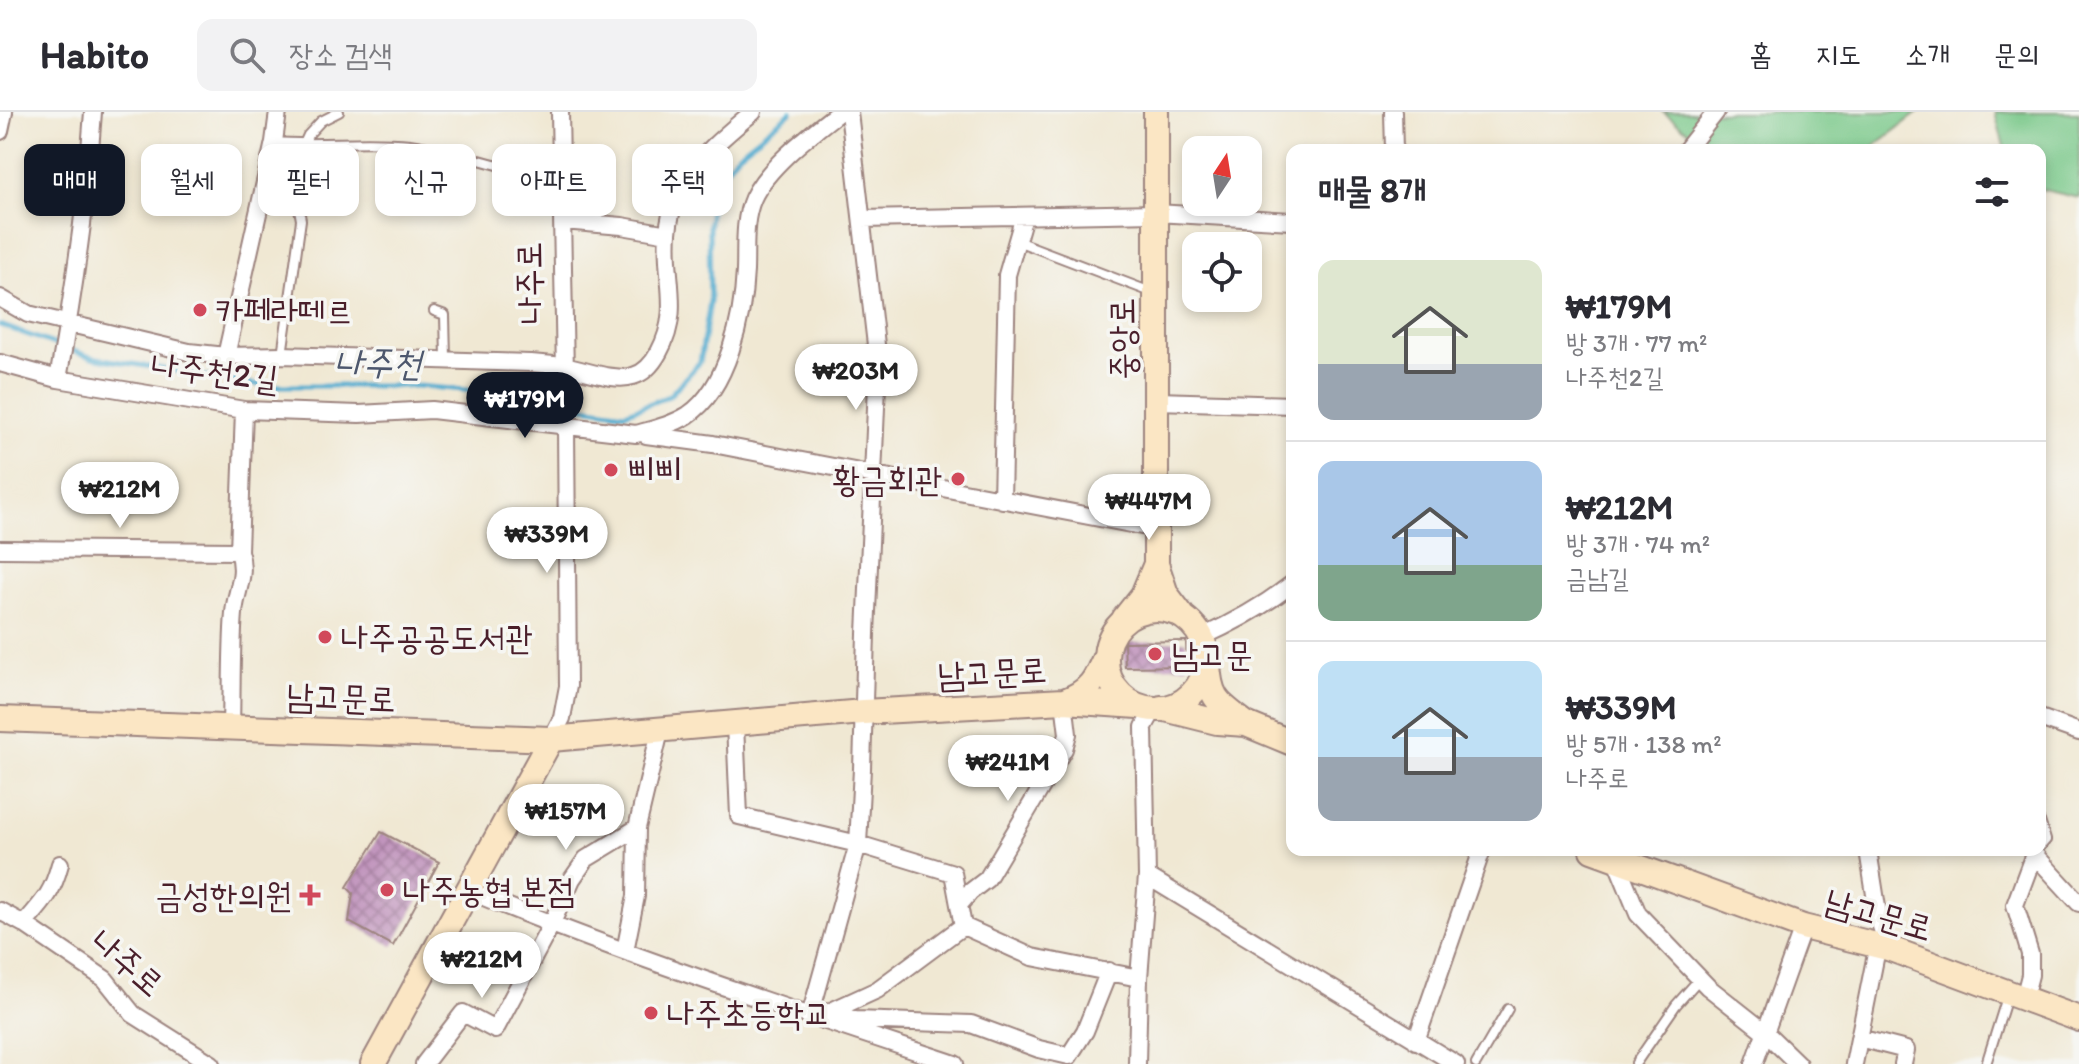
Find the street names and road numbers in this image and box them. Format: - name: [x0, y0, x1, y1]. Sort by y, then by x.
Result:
- street label: 나주로: [508, 242, 551, 324]
- street label: 중앙로: [1101, 298, 1144, 380]
- street label: 나주천2길: [149, 343, 281, 400]
- street label: 남고문로: [936, 649, 1048, 696]
- street label: 남고문로: [286, 675, 396, 720]
- street label: 남고문로: [1821, 880, 1937, 949]
- street label: 나주로: [83, 920, 172, 1005]

